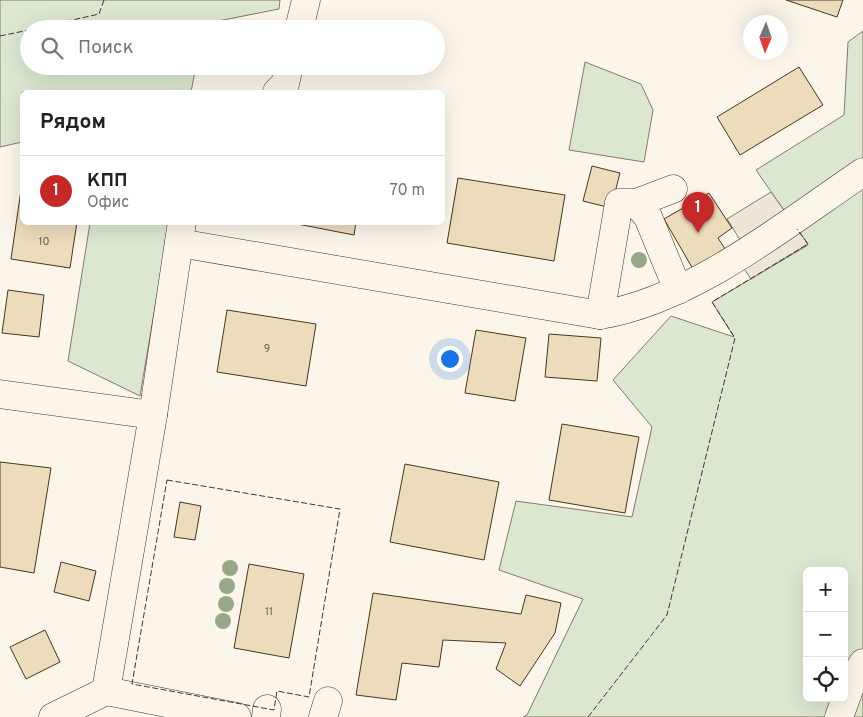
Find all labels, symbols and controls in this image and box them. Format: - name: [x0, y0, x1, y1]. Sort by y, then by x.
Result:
- north arrow: [743, 15, 788, 60]
- search box: [20, 20, 445, 75]
- icon: search: [38, 34, 66, 62]
- text: Поиск: [78, 36, 134, 60]
- text: Рядом: [40, 109, 106, 136]
- text: КПП: [87, 169, 127, 193]
- text: 1: [53, 181, 59, 201]
- text: 70 m: [390, 181, 425, 201]
- pin: 1: [682, 192, 714, 233]
- text: Офис: [87, 193, 129, 213]
- house number: 10: [38, 235, 50, 249]
- house number: 9: [264, 342, 270, 356]
- your location: [437, 346, 463, 372]
- map controls: [803, 567, 848, 702]
- button: +: [803, 567, 848, 612]
- house number: 11: [265, 605, 273, 619]
- button: −: [803, 612, 848, 657]
- button: locate: [803, 657, 848, 702]

